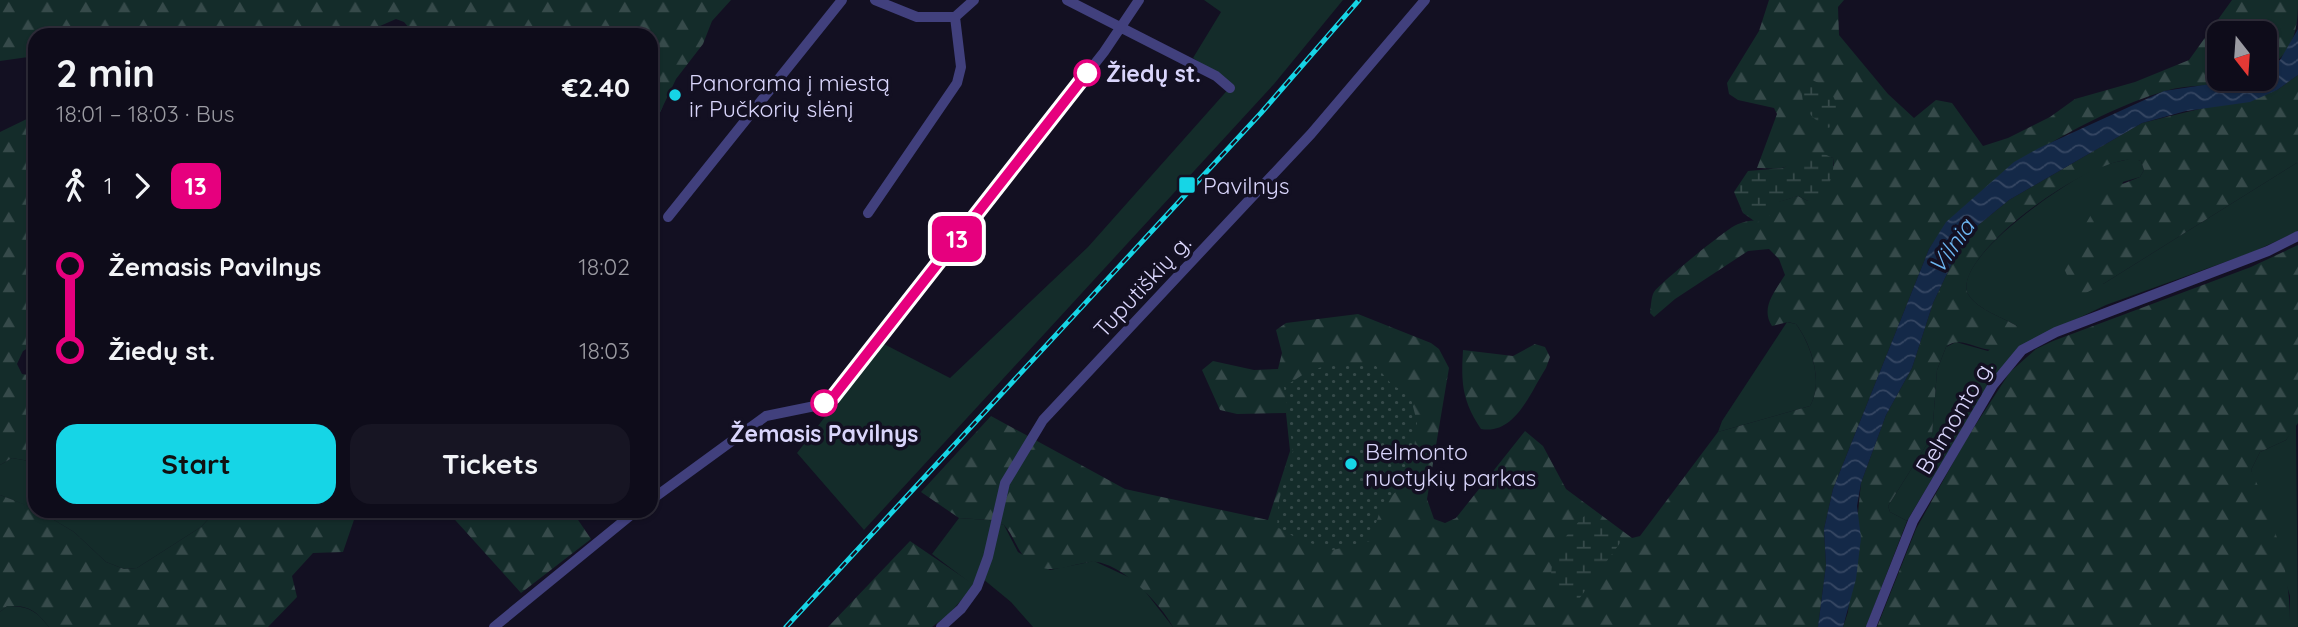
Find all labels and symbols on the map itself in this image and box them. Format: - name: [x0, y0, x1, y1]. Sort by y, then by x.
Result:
- north arrow: [2207, 21, 2277, 91]
- place label: Žiedų st.: [1106, 59, 1201, 88]
- marker: Žiedų st.: [1074, 60, 1100, 86]
- place label: Panorama į miestą ir Pučkorių slėnį: [689, 68, 890, 123]
- marker: Panorama į miestą ir Pučkorių slėnį: [667, 87, 683, 103]
- place label: Pavilnys: [1203, 171, 1289, 200]
- marker: Pavilnys: [1177, 175, 1197, 195]
- water label: Vilnia: [1921, 212, 1981, 279]
- line badge: 13: [926, 216, 988, 262]
- street label: Tuputiškių g.: [1087, 229, 1197, 343]
- street label: Belmonto g.: [1909, 355, 1999, 479]
- marker: Žemasis Pavilnys: [811, 390, 837, 416]
- place label: Žemasis Pavilnys: [730, 419, 918, 448]
- place label: Belmonto nuotykių parkas: [1365, 437, 1536, 492]
- marker: Belmonto nuotykių parkas: [1343, 456, 1359, 472]

